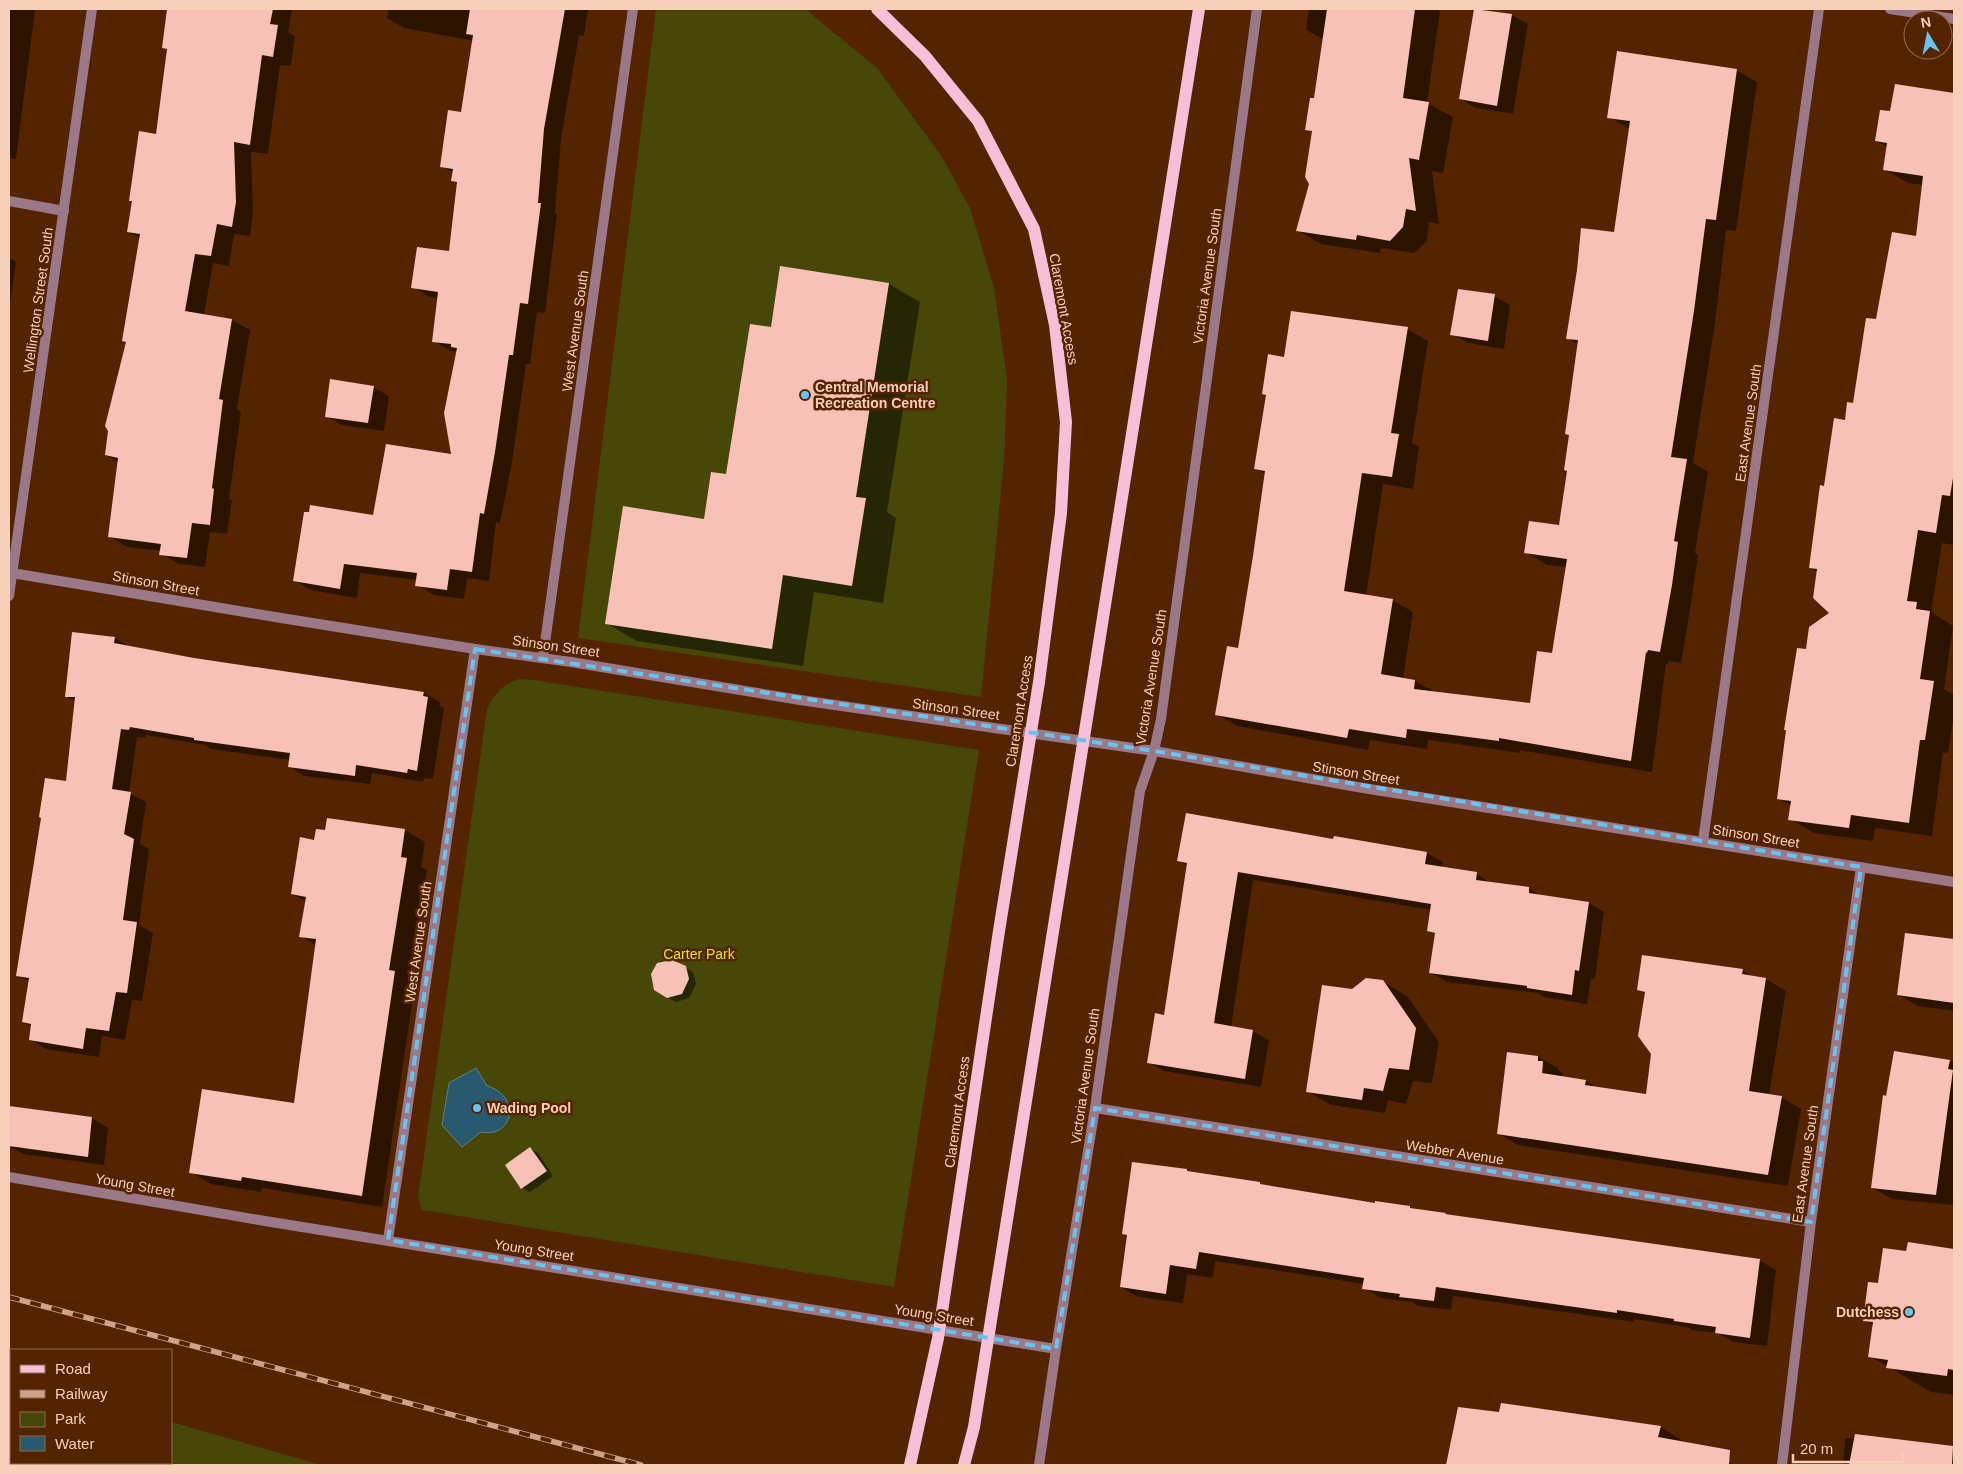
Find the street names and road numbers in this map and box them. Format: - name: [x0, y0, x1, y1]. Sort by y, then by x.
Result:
- street label: Victoria Avenue South: [1190, 207, 1224, 345]
- street label: Wellington Street South: [20, 226, 56, 374]
- street label: Claremont Access: [1046, 252, 1082, 366]
- street label: West Avenue South: [559, 269, 591, 393]
- street label: East Avenue South: [1732, 363, 1764, 483]
- street label: Stinson Street: [111, 567, 201, 599]
- street label: Victoria Avenue South: [1132, 608, 1170, 746]
- street label: Stinson Street: [511, 632, 601, 660]
- street label: Claremont Access: [1002, 654, 1036, 768]
- street label: Stinson Street: [911, 695, 1001, 723]
- street label: Stinson Street: [1311, 758, 1401, 788]
- street label: Stinson Street: [1711, 821, 1801, 851]
- street label: West Avenue South: [402, 880, 434, 1004]
- street label: Victoria Avenue South: [1068, 1007, 1102, 1145]
- street label: Claremont Access: [941, 1055, 973, 1169]
- street label: East Avenue South: [1789, 1104, 1821, 1224]
- street label: Webber Avenue: [1405, 1136, 1505, 1168]
- street label: Young Street: [94, 1170, 176, 1200]
- street label: Young Street: [493, 1236, 575, 1264]
- street label: Young Street: [893, 1301, 975, 1329]

